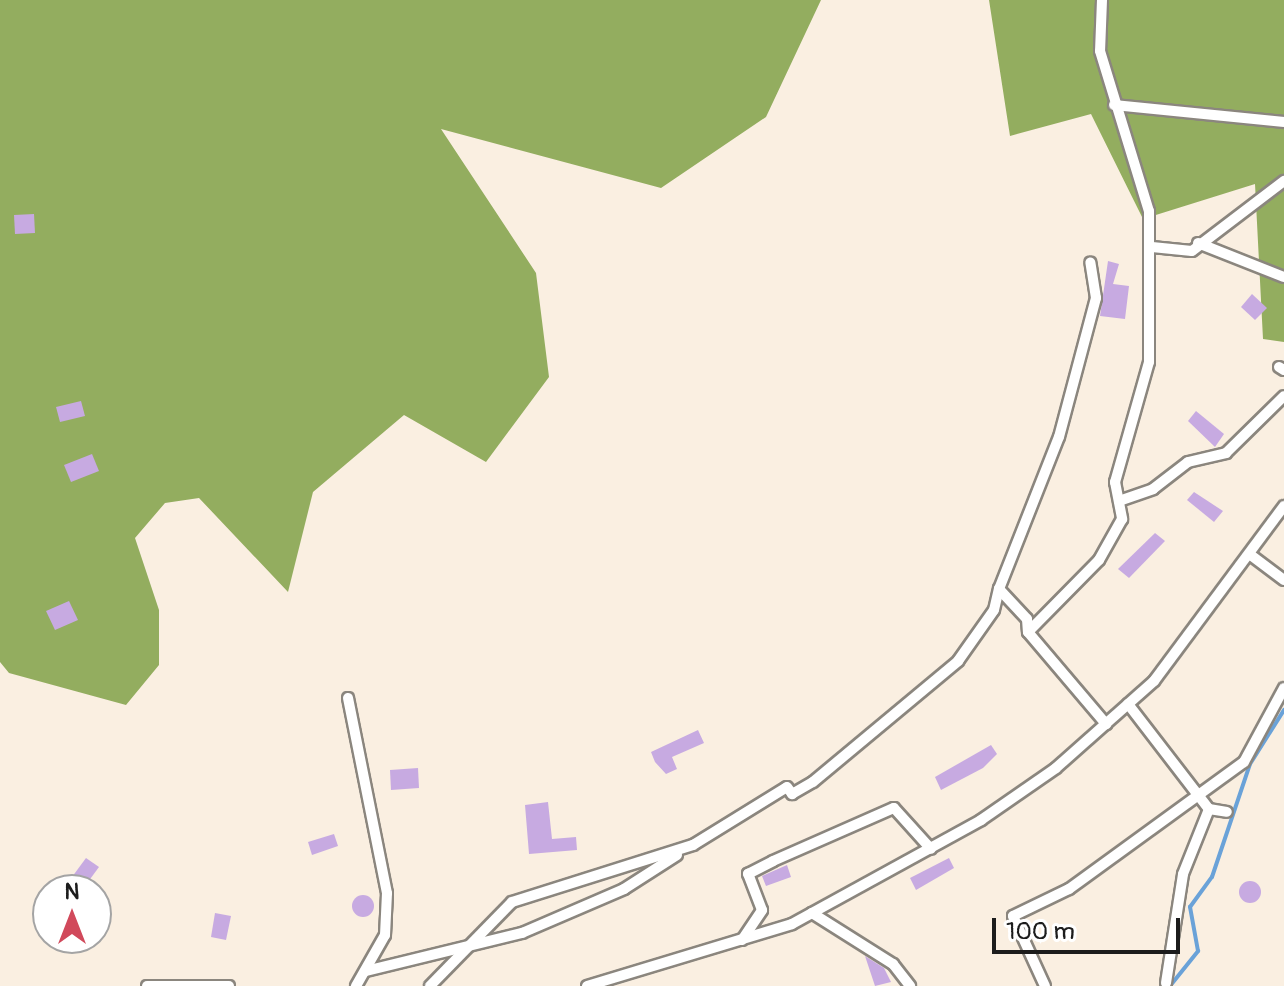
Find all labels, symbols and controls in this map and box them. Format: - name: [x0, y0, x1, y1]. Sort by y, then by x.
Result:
- north arrow: [32, 874, 112, 954]
- text: N: [65, 878, 79, 906]
- scale bar: [996, 902, 1184, 952]
- text: 100 m: [1006, 917, 1075, 946]

